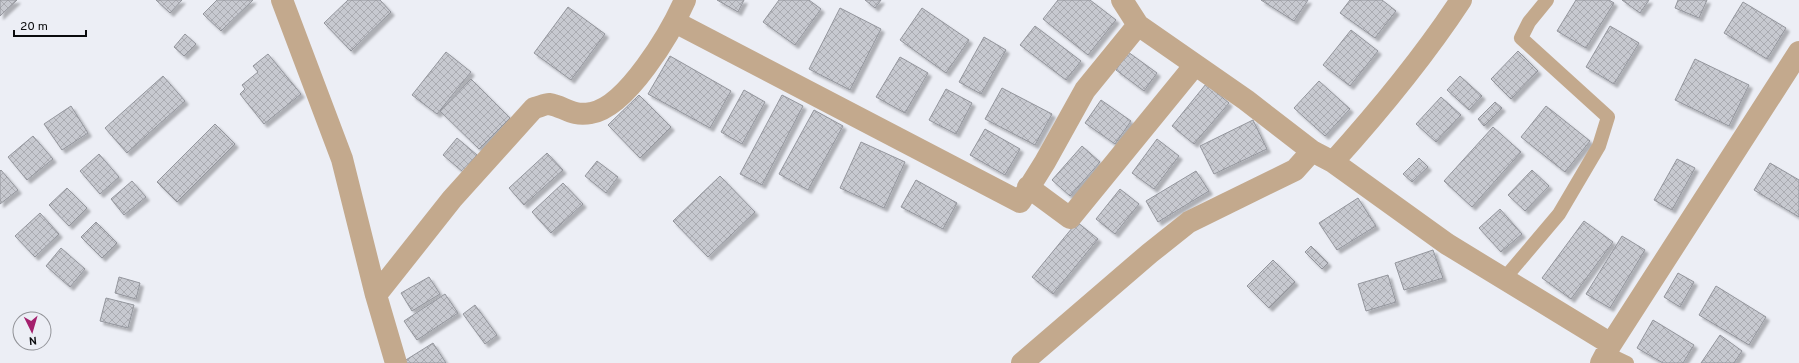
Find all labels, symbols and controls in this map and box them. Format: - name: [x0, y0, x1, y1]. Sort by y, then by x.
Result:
- scale bar: [14, 12, 86, 38]
- text: 20 m: [20, 19, 48, 35]
- north arrow: [12, 311, 52, 351]
- text: N: [28, 333, 37, 347]

